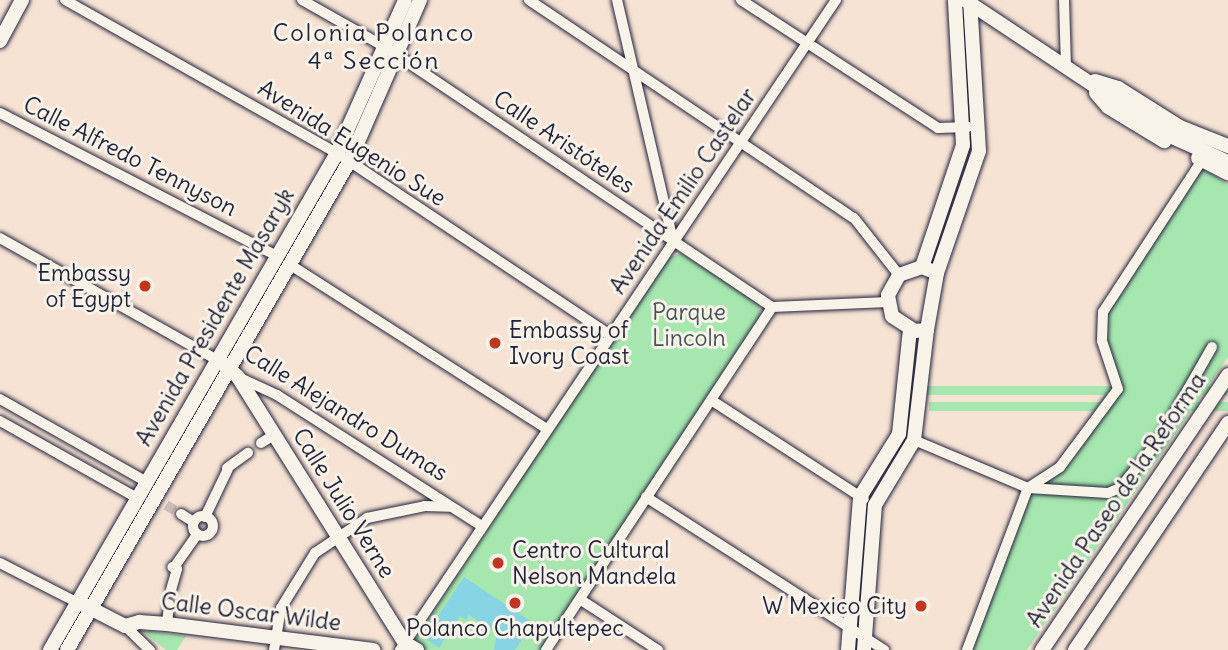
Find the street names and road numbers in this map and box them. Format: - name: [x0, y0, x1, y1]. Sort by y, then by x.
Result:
- street label: Avenida Eugenio Sue: [253, 74, 451, 212]
- street label: Avenida Emilio Castelar: [604, 83, 762, 299]
- street label: Calle Aristóteles: [488, 85, 640, 199]
- street label: Calle Alfredo Tennyson: [19, 90, 241, 222]
- street label: Avenida Presidente Masaryk: [130, 183, 300, 451]
- street label: Calle Alejandro Dumas: [239, 339, 453, 487]
- street label: Avenida Paseo de la Reforma: [1020, 368, 1212, 632]
- street label: Calle Julio Verne: [287, 423, 401, 583]
- street label: Calle Oscar Wilde: [159, 587, 343, 637]

